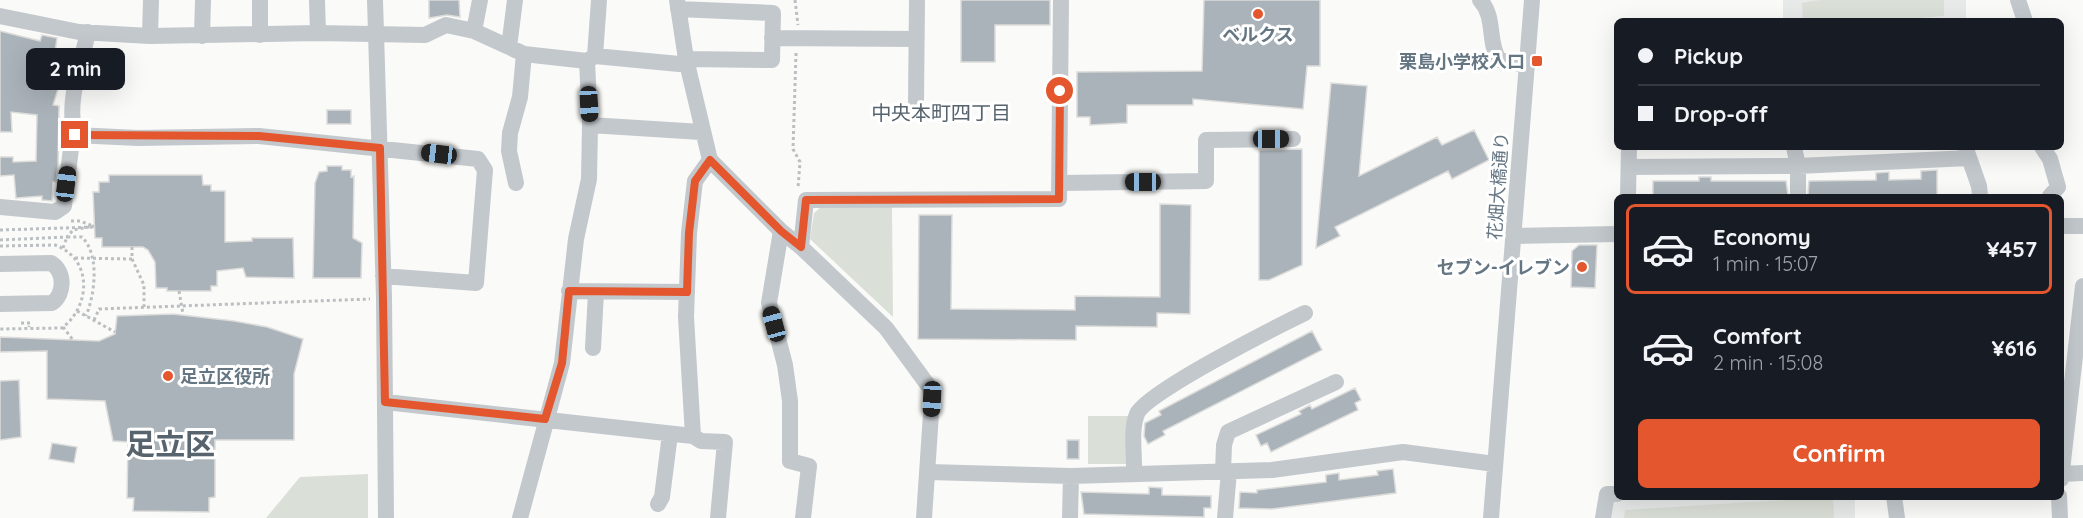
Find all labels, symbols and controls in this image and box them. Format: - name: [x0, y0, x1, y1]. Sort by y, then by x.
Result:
- marker: ベルクス: [1251, 7, 1265, 21]
- place label: ベルクス: [1222, 23, 1294, 46]
- text: Pickup: [1674, 42, 1743, 70]
- callout: 2 min: [26, 48, 124, 90]
- place label: 栗島小学校入口: [1399, 50, 1525, 73]
- marker: 栗島小学校入口: [1530, 54, 1544, 68]
- text: 2 min: [49, 56, 102, 81]
- route start: [1046, 77, 1073, 104]
- car: [579, 86, 599, 122]
- district label: 中央本町四丁目: [871, 100, 1011, 125]
- text: Drop-off: [1674, 100, 1768, 128]
- route end: [61, 121, 88, 148]
- car: [1253, 130, 1289, 148]
- street label: 花畑大橋通り: [1483, 131, 1513, 241]
- car: [420, 143, 458, 165]
- car: [55, 165, 77, 203]
- car: [1125, 173, 1161, 191]
- icon: car: [1641, 222, 1695, 276]
- text: Economy: [1713, 223, 1811, 251]
- text: ¥457: [1986, 235, 2037, 263]
- text: 1 min · 15:07: [1713, 251, 1818, 276]
- place label: セブン-イレブン: [1437, 256, 1570, 279]
- marker: セブン-イレブン: [1575, 260, 1589, 274]
- car: [761, 304, 787, 344]
- icon: car: [1641, 321, 1695, 375]
- text: Comfort: [1713, 322, 1802, 350]
- text: ¥616: [1991, 334, 2037, 362]
- text: 2 min · 15:08: [1713, 350, 1823, 375]
- place label: 足立区役所: [180, 365, 270, 388]
- marker: 足立区役所: [161, 369, 175, 383]
- car: [922, 381, 942, 417]
- button: Confirm: [1638, 419, 2040, 488]
- district label: 足立区: [125, 425, 215, 463]

